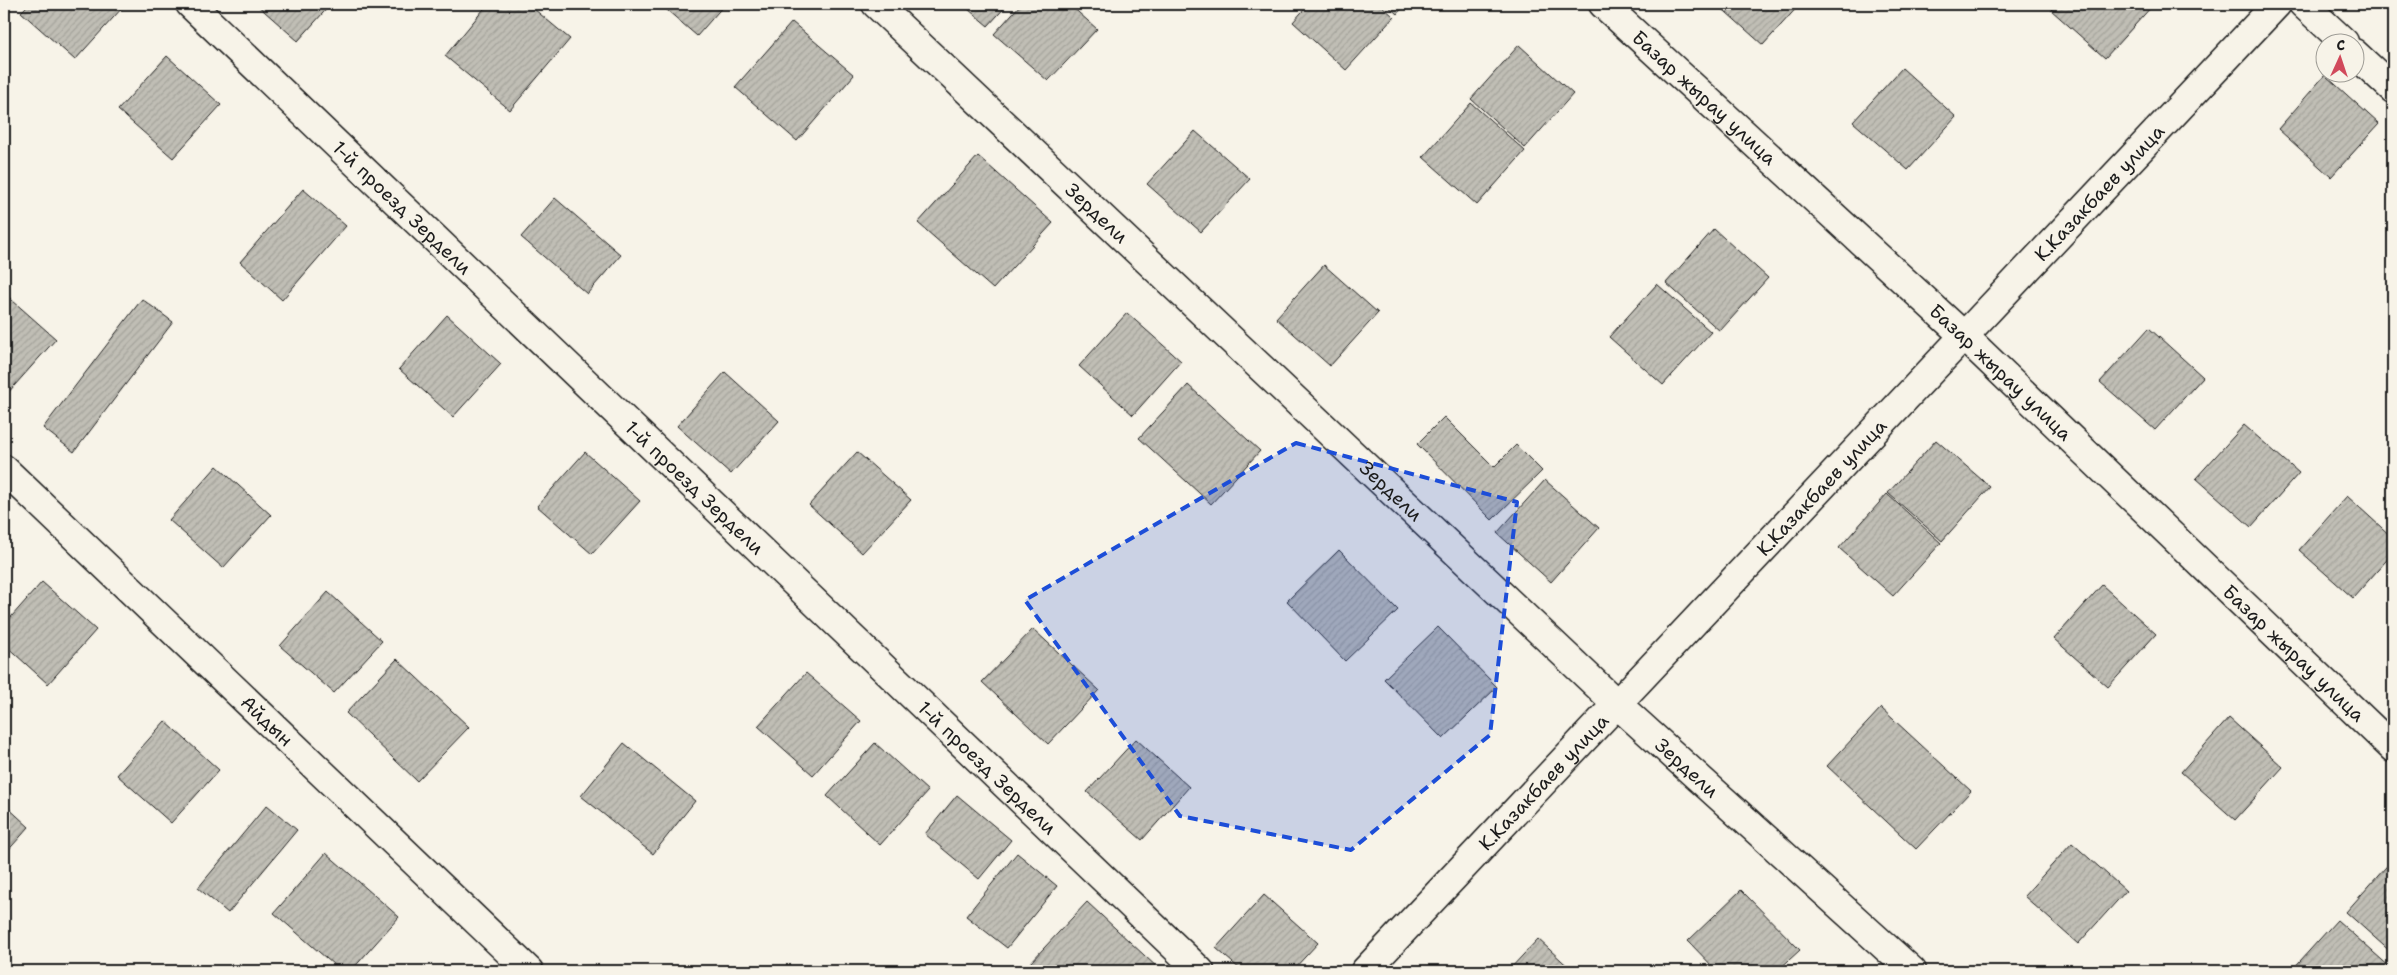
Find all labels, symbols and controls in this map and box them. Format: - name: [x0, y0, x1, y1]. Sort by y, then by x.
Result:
- street label: Базар жырау улица: [1627, 25, 1782, 171]
- north arrow: [2314, 32, 2364, 82]
- text: С: [2336, 36, 2345, 54]
- street label: К.Казакбаев улица: [2029, 119, 2170, 267]
- street label: 1-й проезд Зердели: [327, 135, 477, 280]
- street label: Зердели: [1060, 177, 1133, 249]
- street label: Базар жырау улица: [1924, 298, 2077, 446]
- street label: К.Казакбаев улица: [1751, 414, 1892, 561]
- street label: 1-й проезд Зердели: [620, 415, 769, 560]
- street label: Зердели: [1354, 455, 1428, 527]
- street label: Базар жырау улица: [2217, 579, 2370, 728]
- street label: Айдын: [235, 690, 298, 752]
- street label: 1-й проезд Зердели: [912, 695, 1062, 840]
- street label: К.Казакбаев улица: [1473, 708, 1614, 856]
- street label: Зердели: [1650, 733, 1724, 803]

